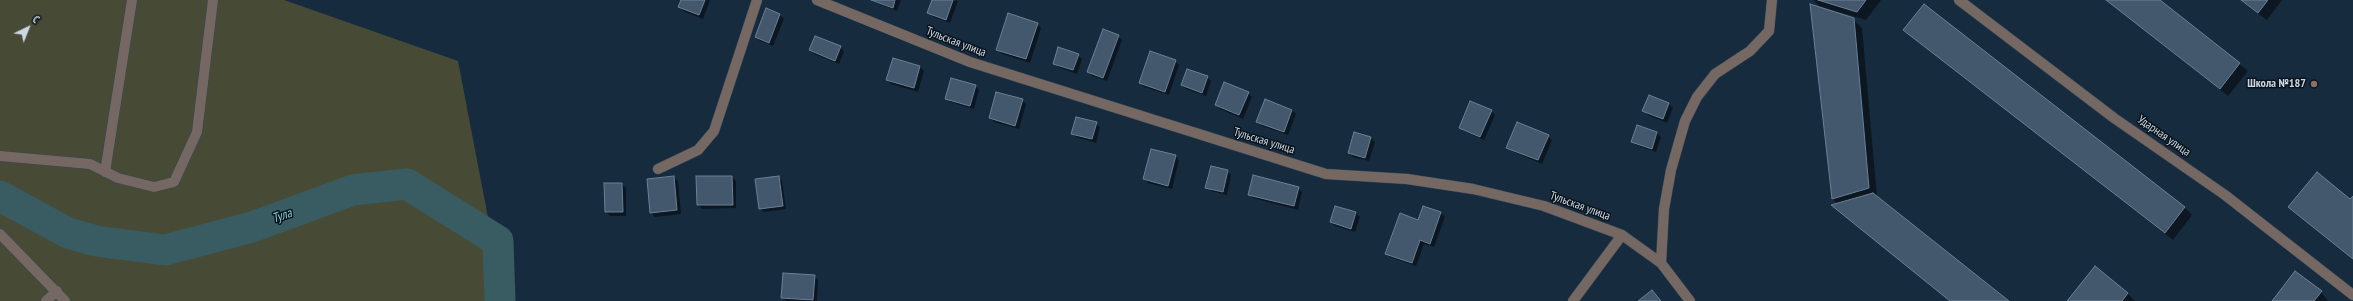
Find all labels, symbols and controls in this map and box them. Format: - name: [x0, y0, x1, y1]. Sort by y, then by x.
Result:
- north arrow: [8, 8, 48, 48]
- text: С: [30, 12, 43, 26]
- street label: Тульская улица: [924, 24, 988, 60]
- place label: Школа №187: [2247, 77, 2306, 91]
- marker: Школа №187: [2309, 79, 2319, 89]
- street label: Ударная улица: [2135, 112, 2193, 160]
- street label: Тульская улица: [1232, 125, 1296, 157]
- street label: Тульская улица: [1548, 188, 1612, 224]
- water label: Тула: [270, 205, 294, 227]

